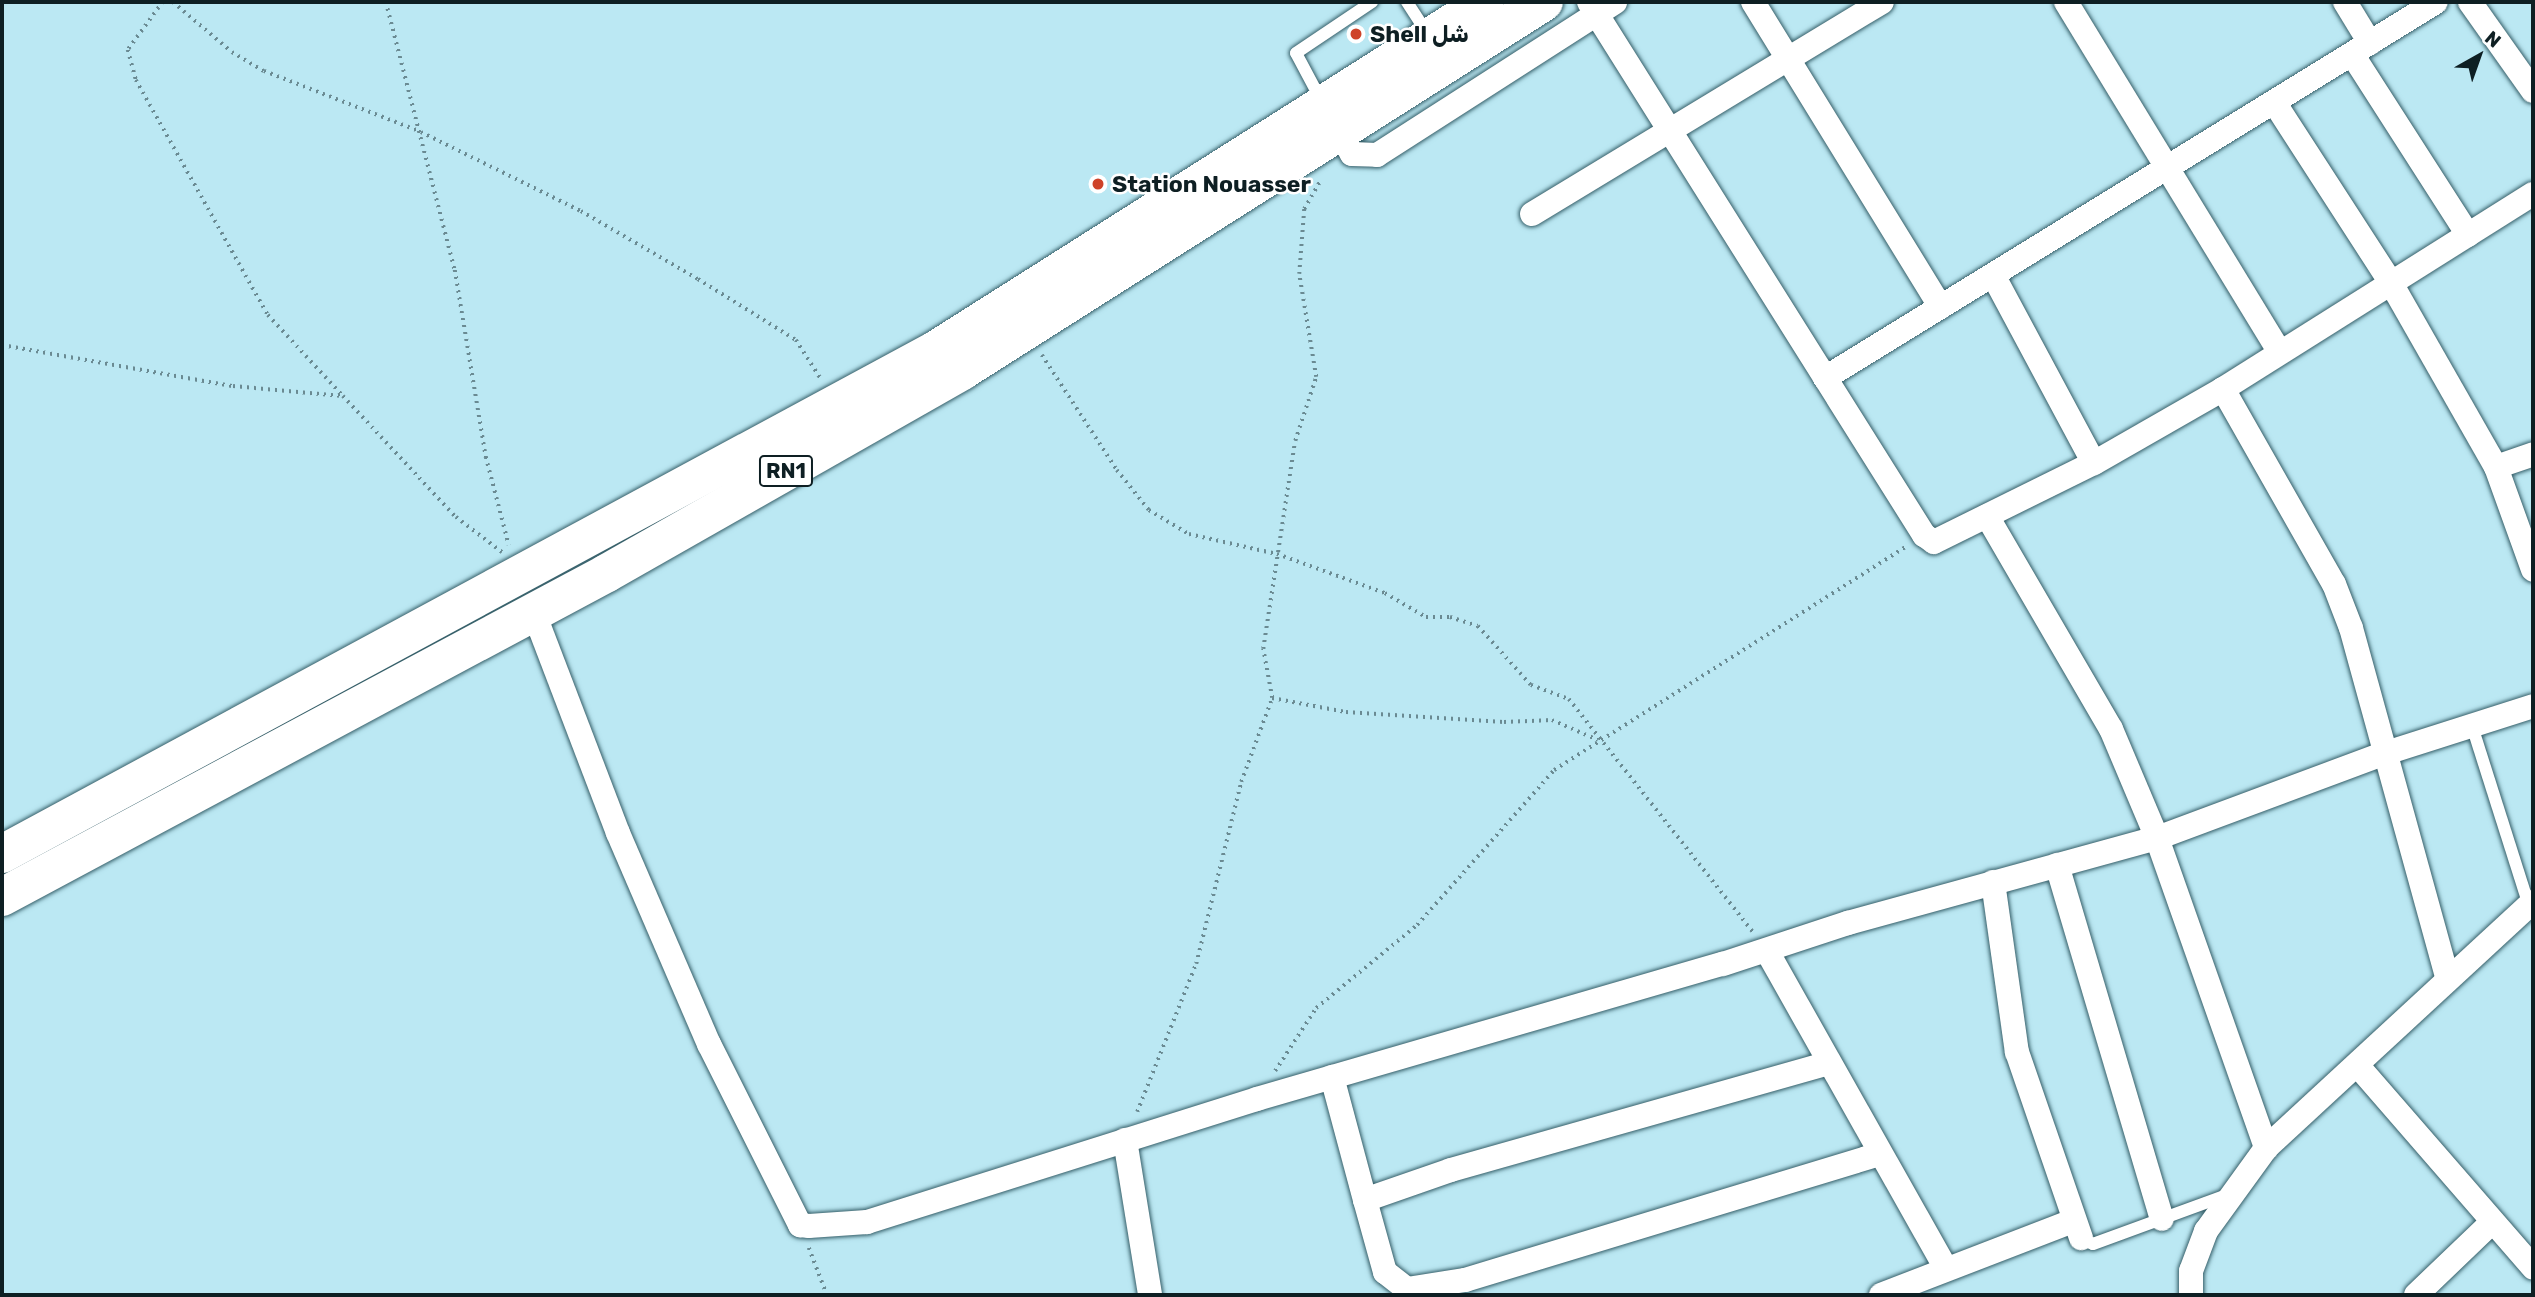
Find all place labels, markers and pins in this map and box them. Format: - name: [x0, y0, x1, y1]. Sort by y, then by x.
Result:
- place label: Shell شل: [1370, 20, 1469, 48]
- marker: Shell شل: [1348, 26, 1364, 42]
- place label: Station Nouasser: [1112, 170, 1311, 198]
- marker: Station Nouasser: [1090, 176, 1106, 192]

